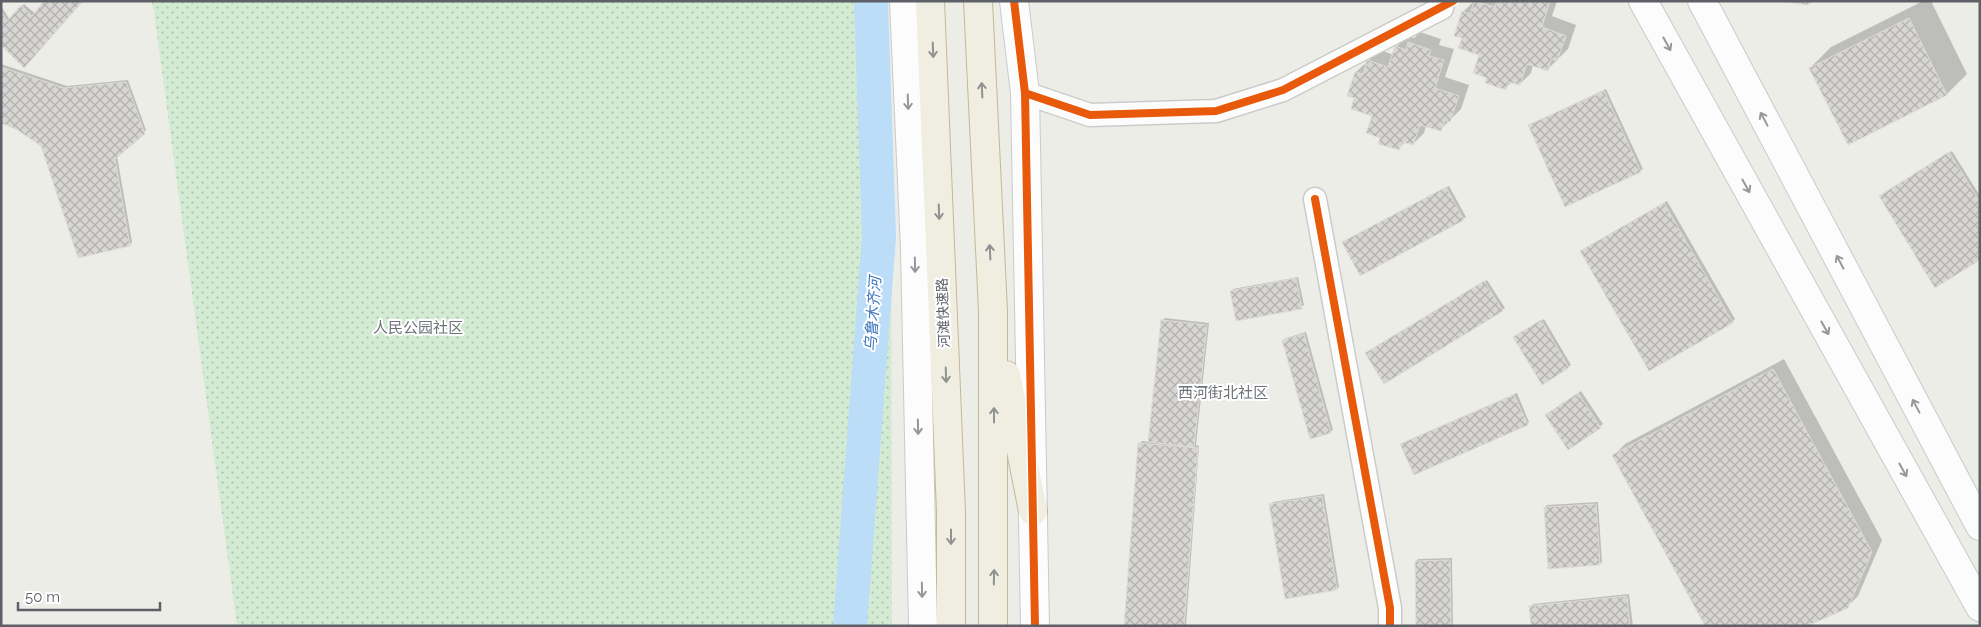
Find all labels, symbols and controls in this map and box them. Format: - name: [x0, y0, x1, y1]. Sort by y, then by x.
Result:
- one-way arrow: [1662, 36, 1672, 51]
- one-way arrow: [928, 42, 937, 58]
- one-way arrow: [978, 82, 987, 98]
- one-way arrow: [904, 94, 913, 110]
- one-way arrow: [1759, 111, 1769, 126]
- one-way arrow: [1741, 178, 1751, 193]
- one-way arrow: [935, 204, 944, 220]
- one-way arrow: [986, 244, 995, 260]
- one-way arrow: [1835, 255, 1845, 270]
- one-way arrow: [910, 256, 920, 273]
- water label: 乌鲁木齐河: [861, 273, 885, 352]
- street label: 河滩快速路: [934, 278, 952, 348]
- district label: 人民公园社区: [373, 319, 463, 337]
- one-way arrow: [1820, 320, 1830, 335]
- one-way arrow: [941, 366, 950, 382]
- district label: 西河街北社区: [1178, 384, 1268, 402]
- one-way arrow: [1911, 399, 1920, 414]
- one-way arrow: [989, 407, 999, 423]
- one-way arrow: [914, 419, 923, 435]
- one-way arrow: [1899, 462, 1909, 477]
- one-way arrow: [946, 528, 956, 545]
- one-way arrow: [989, 569, 999, 586]
- scale bar: [18, 580, 160, 612]
- one-way arrow: [917, 581, 927, 597]
- text: 50 m: [25, 588, 60, 606]

